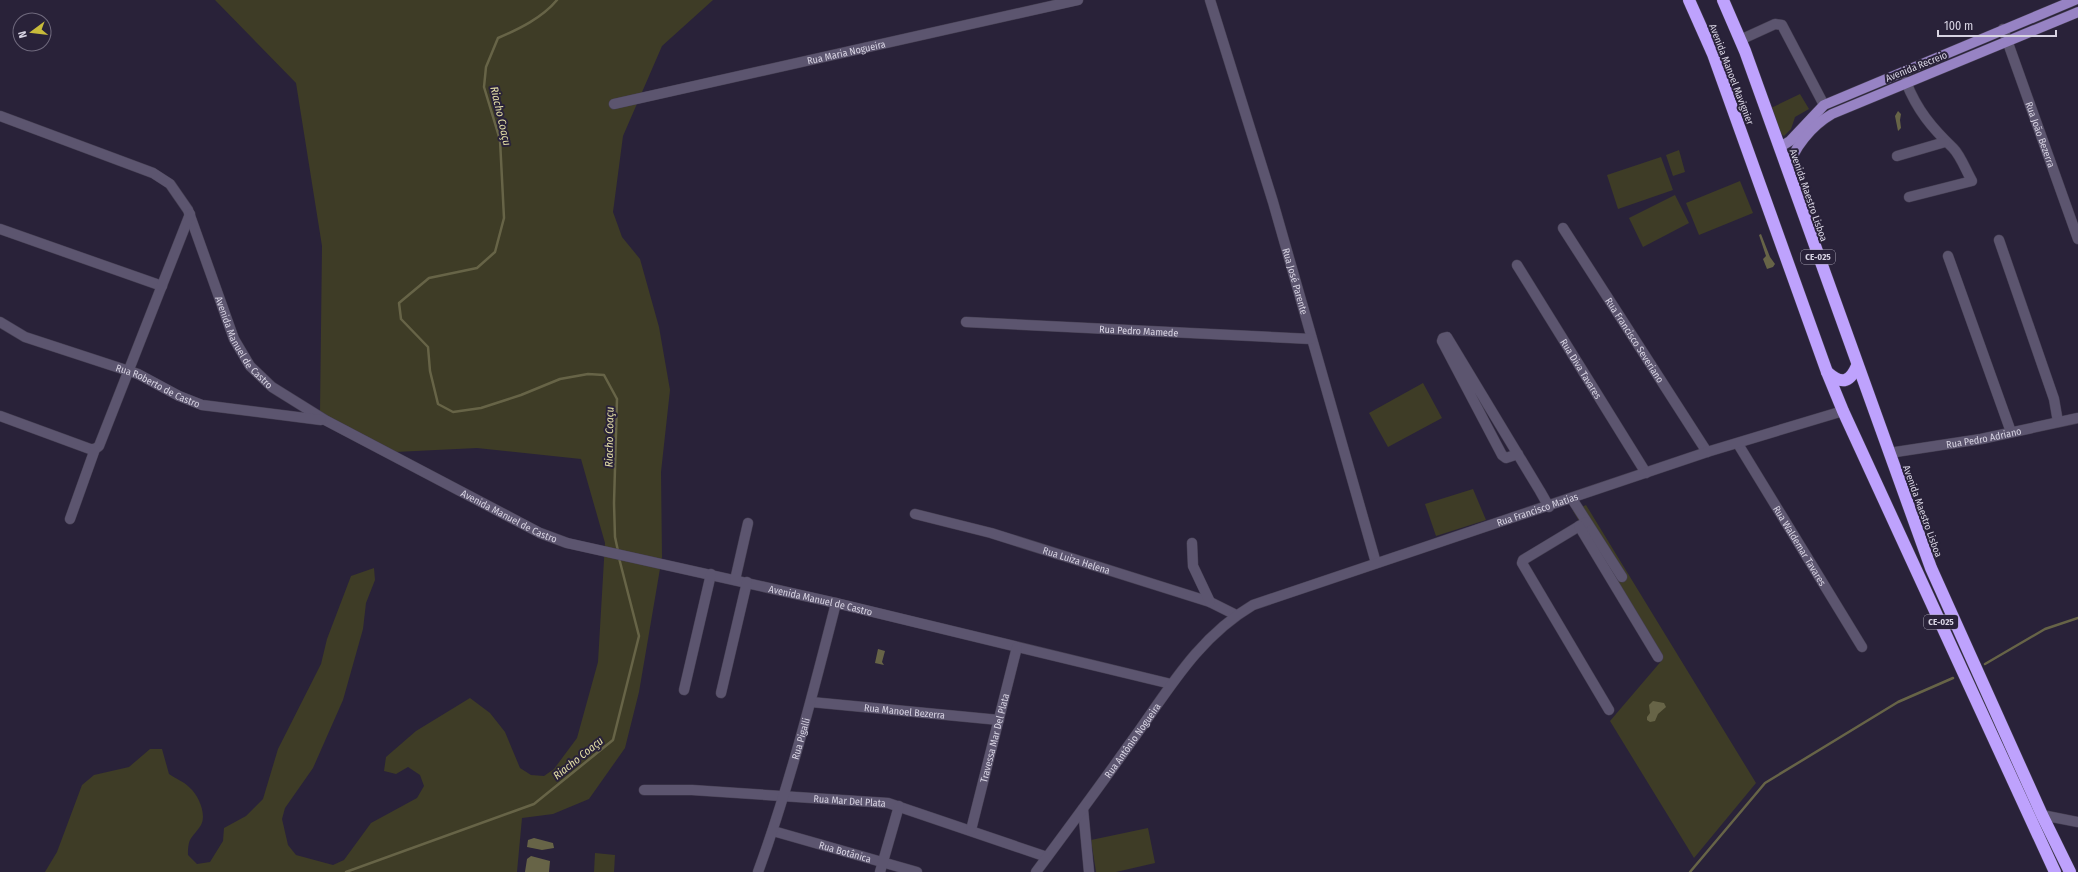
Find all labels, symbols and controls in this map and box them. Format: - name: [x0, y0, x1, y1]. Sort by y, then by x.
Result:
- north arrow: [12, 12, 52, 52]
- scale bar: [1938, 12, 2056, 38]
- text: 100 m: [1944, 19, 1973, 33]
- street label: Avenida Manoel Mavignier: [1706, 22, 1756, 127]
- text: N: [16, 30, 30, 39]
- street label: Rua Maria Nogueira: [806, 38, 887, 68]
- street label: Avenida Recreio: [1884, 49, 1949, 85]
- water label: Riacho Coaçu: [487, 85, 514, 147]
- street label: Rua João Bezerra: [2022, 100, 2057, 169]
- street label: Avenida Maestro Lisboa: [1787, 148, 1830, 243]
- street label: Rua José Parente: [1279, 247, 1310, 316]
- road number: CE-025: [1801, 250, 1835, 264]
- street label: Avenida Manuel de Castro: [212, 295, 275, 391]
- street label: Rua Francisco Severiano: [1602, 296, 1666, 385]
- street label: Rua Pedro Mamede: [1099, 324, 1179, 339]
- street label: Rua Diva Tavares: [1557, 337, 1604, 401]
- street label: Rua Roberto de Castro: [114, 362, 202, 411]
- water label: Riacho Coaçu: [602, 406, 617, 467]
- street label: Rua Pedro Adriano: [1945, 425, 2023, 451]
- street label: Avenida Maestro Lisboa: [1900, 464, 1944, 559]
- street label: Avenida Manuel de Castro: [459, 487, 558, 546]
- street label: Rua Francisco Matias: [1495, 491, 1580, 529]
- street label: Rua Waldemar Tavares: [1770, 504, 1828, 588]
- street label: Rua Luiza Helena: [1041, 545, 1111, 577]
- street label: Avenida Manuel de Castro: [767, 583, 874, 619]
- road number: CE-025: [1924, 615, 1958, 629]
- street label: Travessa Mar Del Plata: [978, 692, 1012, 784]
- street label: Rua Antônio Nogueira: [1102, 701, 1164, 781]
- street label: Rua Manoel Bezerra: [863, 702, 946, 722]
- street label: Rua Pigalli: [790, 717, 813, 761]
- water label: Riacho Coaçu: [551, 734, 606, 782]
- street label: Rua Mar Del Plata: [813, 793, 886, 810]
- street label: Rua Botânica: [817, 839, 872, 866]

